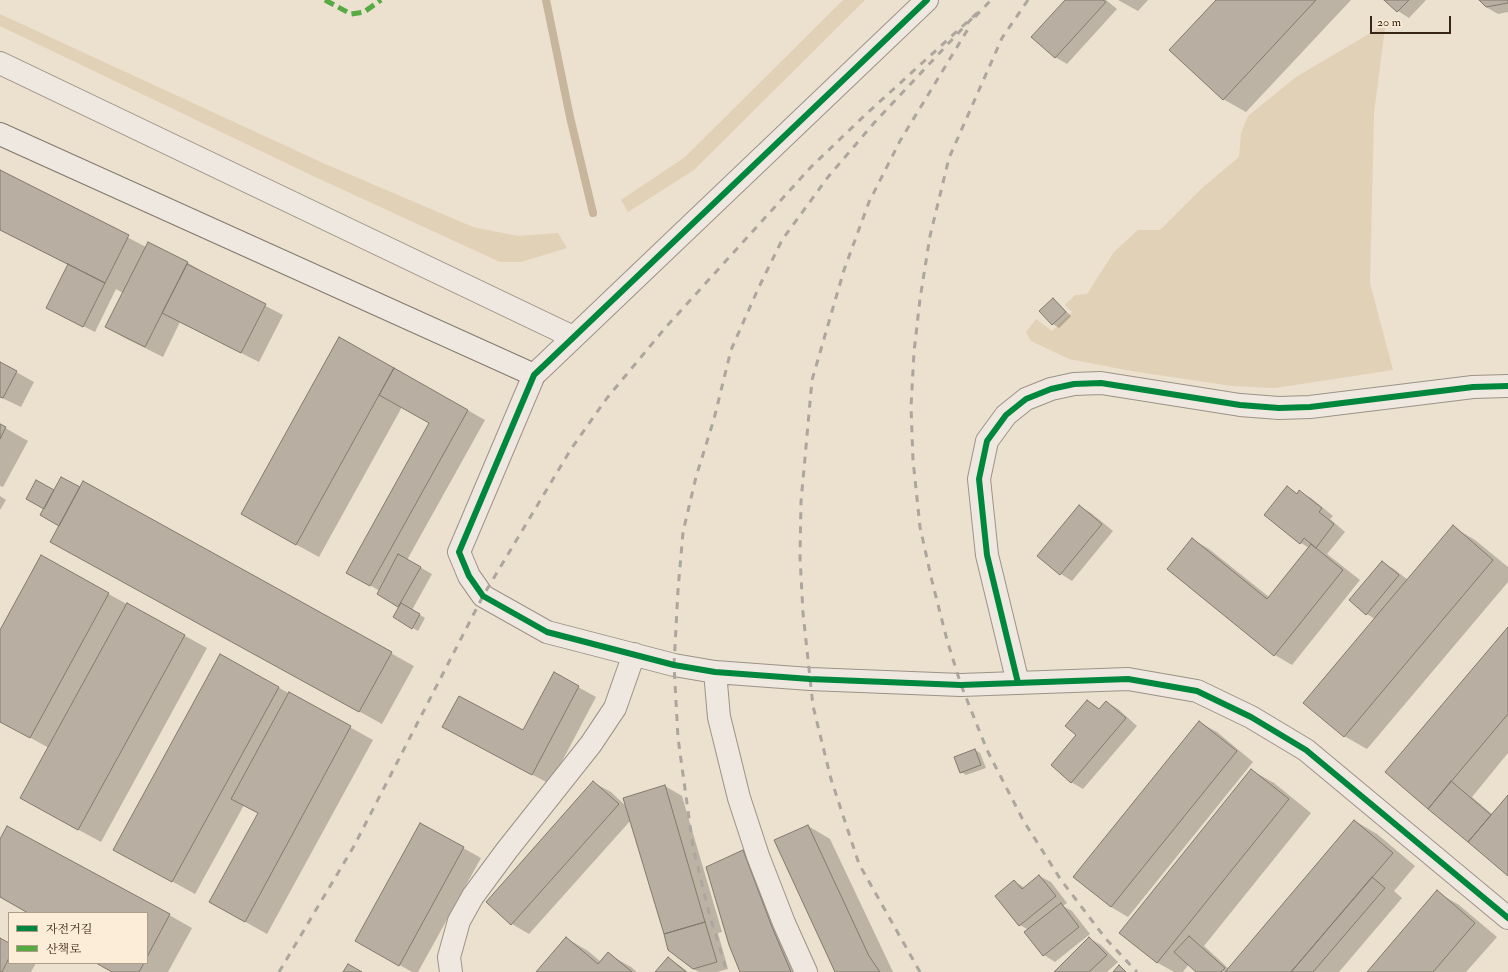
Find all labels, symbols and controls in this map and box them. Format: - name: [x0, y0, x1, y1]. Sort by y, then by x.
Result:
- scale bar: [1372, 8, 1453, 34]
- text: 20 m: [1377, 15, 1401, 30]
- legend: [8, 912, 148, 964]
- text: 자전거길: [46, 922, 92, 937]
- text: 산책로: [46, 942, 81, 957]

